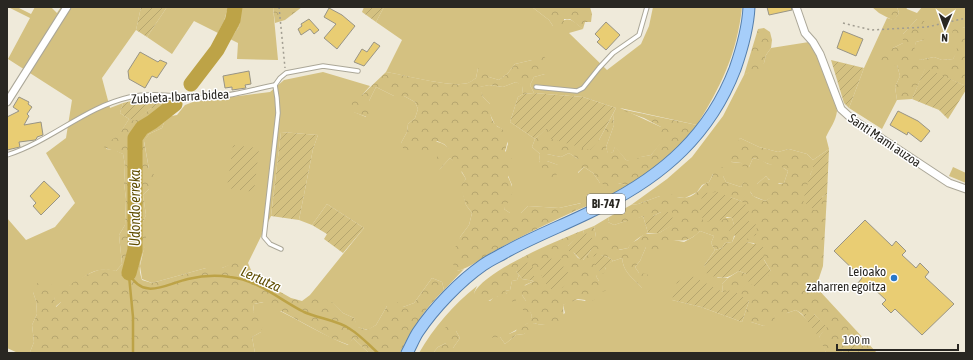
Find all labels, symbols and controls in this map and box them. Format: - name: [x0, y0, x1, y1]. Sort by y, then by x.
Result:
- north arrow: [925, 8, 965, 48]
- text: N: [941, 32, 948, 44]
- street label: Zubieta-Ibarra bidea: [131, 86, 229, 107]
- street label: Santi Mami auzoa: [846, 111, 924, 170]
- water label: Udondo erreka: [127, 169, 143, 246]
- road number: BI-747: [587, 194, 625, 214]
- water label: Lertutza: [239, 263, 284, 295]
- place label: Leioako zaharren egoitza: [806, 264, 886, 294]
- marker: Leioako zaharren egoitza: [889, 273, 899, 283]
- scale bar: [837, 326, 958, 352]
- text: 100 m: [843, 333, 870, 347]

